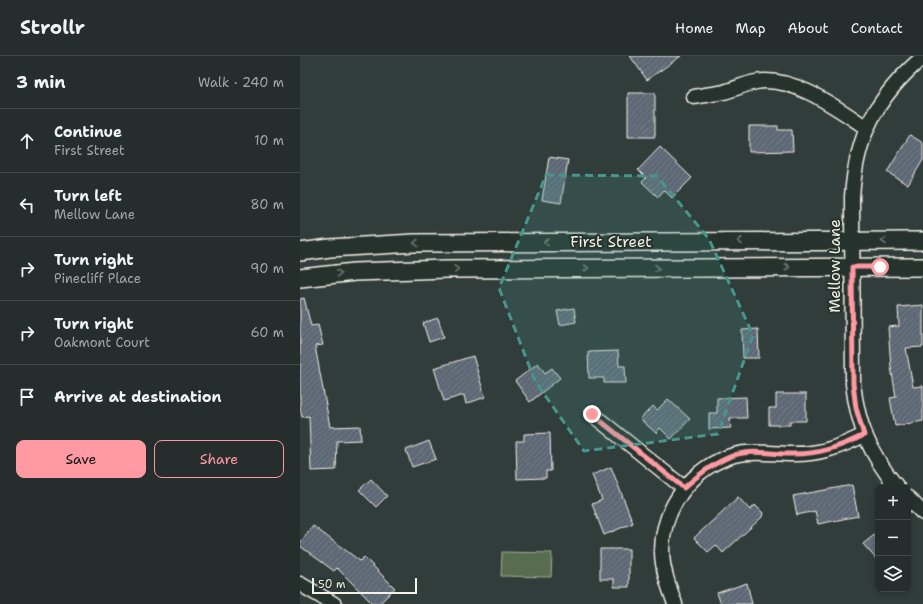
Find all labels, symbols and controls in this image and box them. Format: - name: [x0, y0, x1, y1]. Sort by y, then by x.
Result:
- text: Strollr: [20, 15, 85, 40]
- text: Home: [675, 19, 714, 37]
- text: Map: [736, 19, 766, 37]
- text: About: [788, 19, 829, 37]
- text: Contact: [851, 19, 903, 37]
- text: 3 min: [16, 71, 66, 93]
- text: Walk · 240 m: [198, 74, 284, 91]
- text: Continue: [54, 122, 122, 142]
- icon: ahead: [16, 130, 38, 152]
- text: 10 m: [254, 132, 284, 149]
- text: First Street: [54, 142, 125, 159]
- text: Turn left: [54, 186, 122, 206]
- icon: left: [16, 194, 38, 216]
- text: 80 m: [250, 196, 284, 213]
- text: Mellow Lane: [54, 206, 135, 223]
- street label: Mellow Lane: [825, 219, 845, 313]
- street label: First Street: [570, 232, 652, 252]
- one-way arrow: [737, 237, 743, 245]
- one-way arrow: [881, 237, 887, 245]
- one-way arrow: [543, 238, 549, 246]
- one-way arrow: [413, 239, 419, 247]
- text: Turn right: [54, 250, 134, 270]
- icon: right: [16, 258, 38, 280]
- route start: [871, 258, 889, 276]
- text: 90 m: [250, 260, 284, 277]
- one-way arrow: [654, 263, 660, 272]
- one-way arrow: [784, 263, 790, 271]
- one-way arrow: [583, 264, 589, 272]
- one-way arrow: [453, 265, 459, 273]
- one-way arrow: [336, 269, 342, 278]
- text: Pinecliff Place: [54, 270, 141, 287]
- text: Turn right: [54, 314, 134, 334]
- icon: right: [16, 322, 38, 344]
- text: 60 m: [251, 324, 284, 341]
- text: Oakmont Court: [54, 334, 150, 351]
- icon: arrive: [16, 386, 38, 408]
- text: Arrive at destination: [54, 387, 222, 407]
- route end: [583, 405, 601, 423]
- button: Save: [16, 440, 146, 478]
- button: Share: [154, 440, 284, 478]
- map controls: [875, 484, 911, 592]
- button: +: [875, 484, 911, 520]
- button: −: [875, 520, 911, 556]
- button: layers: [875, 556, 911, 592]
- scale bar: [312, 576, 417, 595]
- text: 50 m: [318, 577, 346, 592]

